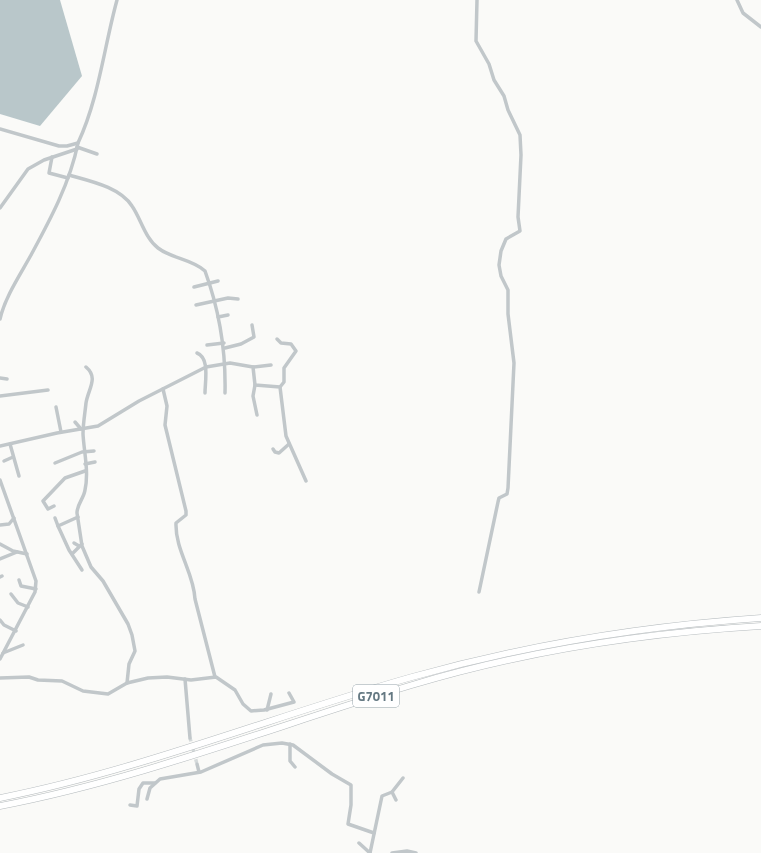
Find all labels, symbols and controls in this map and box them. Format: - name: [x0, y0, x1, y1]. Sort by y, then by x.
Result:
- road number: G7011: [353, 685, 399, 707]

